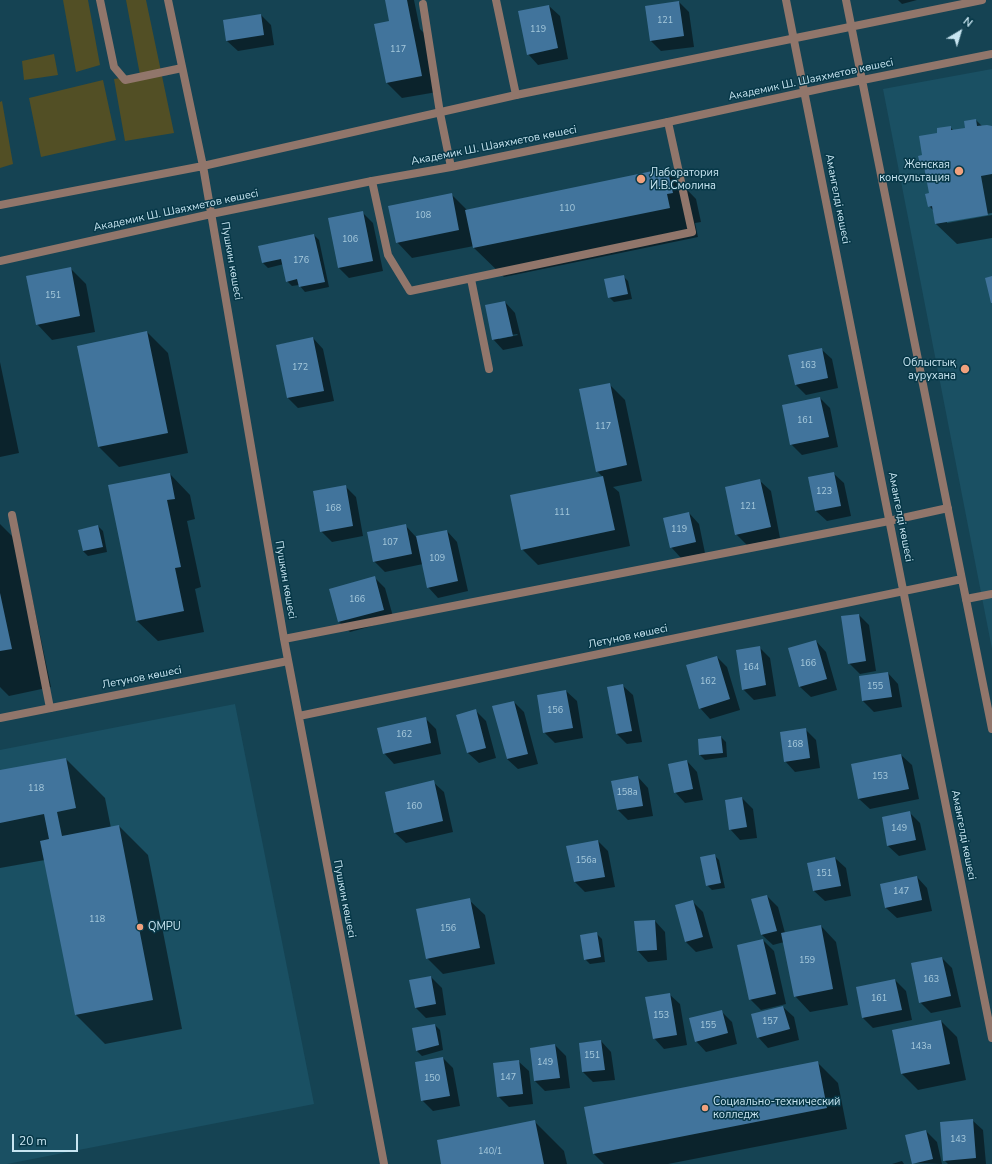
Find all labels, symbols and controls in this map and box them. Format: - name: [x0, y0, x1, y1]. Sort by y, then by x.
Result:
- north arrow: [940, 12, 980, 52]
- text: N: [960, 14, 976, 31]
- house number: 121: [657, 16, 673, 26]
- house number: 119: [530, 25, 546, 35]
- house number: 117: [390, 45, 406, 55]
- street label: Академик Ш. Шаяхметов көшесі: [727, 56, 895, 104]
- street label: Академик Ш. Шаяхметов көшесі: [410, 123, 578, 169]
- street label: Амангелді көшесі: [822, 153, 852, 245]
- place label: Женская консультация: [879, 158, 950, 184]
- marker: Женская консультация: [953, 165, 965, 177]
- place label: Лаборатория И.В.Смолина: [650, 166, 719, 192]
- marker: Лаборатория И.В.Смолина: [635, 173, 647, 185]
- street label: Академик Ш. Шаяхметов көшесі: [92, 187, 260, 235]
- house number: 110: [559, 204, 575, 214]
- house number: 108: [415, 211, 431, 221]
- street label: Пушкин көшесі: [218, 221, 244, 301]
- house number: 106: [342, 235, 358, 245]
- house number: 176: [293, 256, 309, 266]
- house number: 151: [45, 291, 61, 301]
- place label: Облыстық аурухана: [903, 356, 956, 382]
- house number: 163: [800, 361, 816, 371]
- house number: 172: [292, 363, 308, 373]
- marker: Облыстық аурухана: [959, 363, 971, 375]
- house number: 161: [797, 416, 813, 426]
- house number: 117: [595, 422, 611, 432]
- street label: Амангелді көшесі: [885, 471, 915, 563]
- house number: 123: [816, 487, 832, 497]
- house number: 121: [740, 502, 756, 512]
- house number: 168: [325, 504, 341, 514]
- house number: 111: [554, 508, 570, 518]
- house number: 119: [671, 525, 687, 535]
- house number: 107: [382, 538, 398, 548]
- street label: Пушкин көшесі: [272, 540, 298, 620]
- house number: 109: [429, 554, 445, 564]
- house number: 166: [349, 595, 365, 605]
- street label: Летунов көшесі: [587, 622, 669, 652]
- house number: 166: [800, 659, 816, 669]
- house number: 164: [743, 663, 759, 673]
- street label: Летунов көшесі: [101, 664, 183, 692]
- house number: 162: [700, 677, 716, 687]
- house number: 155: [867, 682, 883, 692]
- house number: 156: [547, 706, 563, 716]
- house number: 162: [396, 730, 412, 740]
- house number: 168: [787, 740, 803, 750]
- house number: 153: [872, 772, 888, 782]
- house number: 118: [28, 784, 44, 794]
- house number: 158а: [616, 788, 638, 798]
- street label: Амангелді көшесі: [948, 789, 978, 881]
- house number: 160: [406, 802, 422, 812]
- house number: 149: [891, 824, 907, 834]
- house number: 156а: [575, 856, 597, 866]
- street label: Пушкин көшесі: [330, 859, 358, 939]
- house number: 151: [816, 869, 832, 879]
- house number: 147: [893, 887, 909, 897]
- house number: 118: [89, 915, 105, 925]
- place label: QMPU: [148, 920, 181, 934]
- marker: QMPU: [135, 922, 145, 932]
- house number: 156: [440, 924, 456, 934]
- house number: 159: [799, 956, 815, 966]
- house number: 163: [923, 975, 939, 985]
- house number: 161: [871, 994, 887, 1004]
- house number: 153: [653, 1011, 669, 1021]
- house number: 157: [762, 1017, 778, 1027]
- house number: 155: [700, 1021, 716, 1031]
- house number: 143а: [910, 1042, 932, 1052]
- house number: 151: [584, 1051, 600, 1061]
- house number: 149: [537, 1058, 553, 1068]
- house number: 147: [500, 1073, 516, 1083]
- house number: 150: [424, 1074, 440, 1084]
- place label: Социально-технический колледж: [713, 1095, 841, 1121]
- marker: Социально-технический колледж: [700, 1103, 710, 1113]
- scale bar: [14, 1126, 80, 1152]
- text: 20 m: [19, 1133, 47, 1149]
- house number: 143: [950, 1135, 966, 1145]
- house number: 140/1: [478, 1147, 502, 1157]

